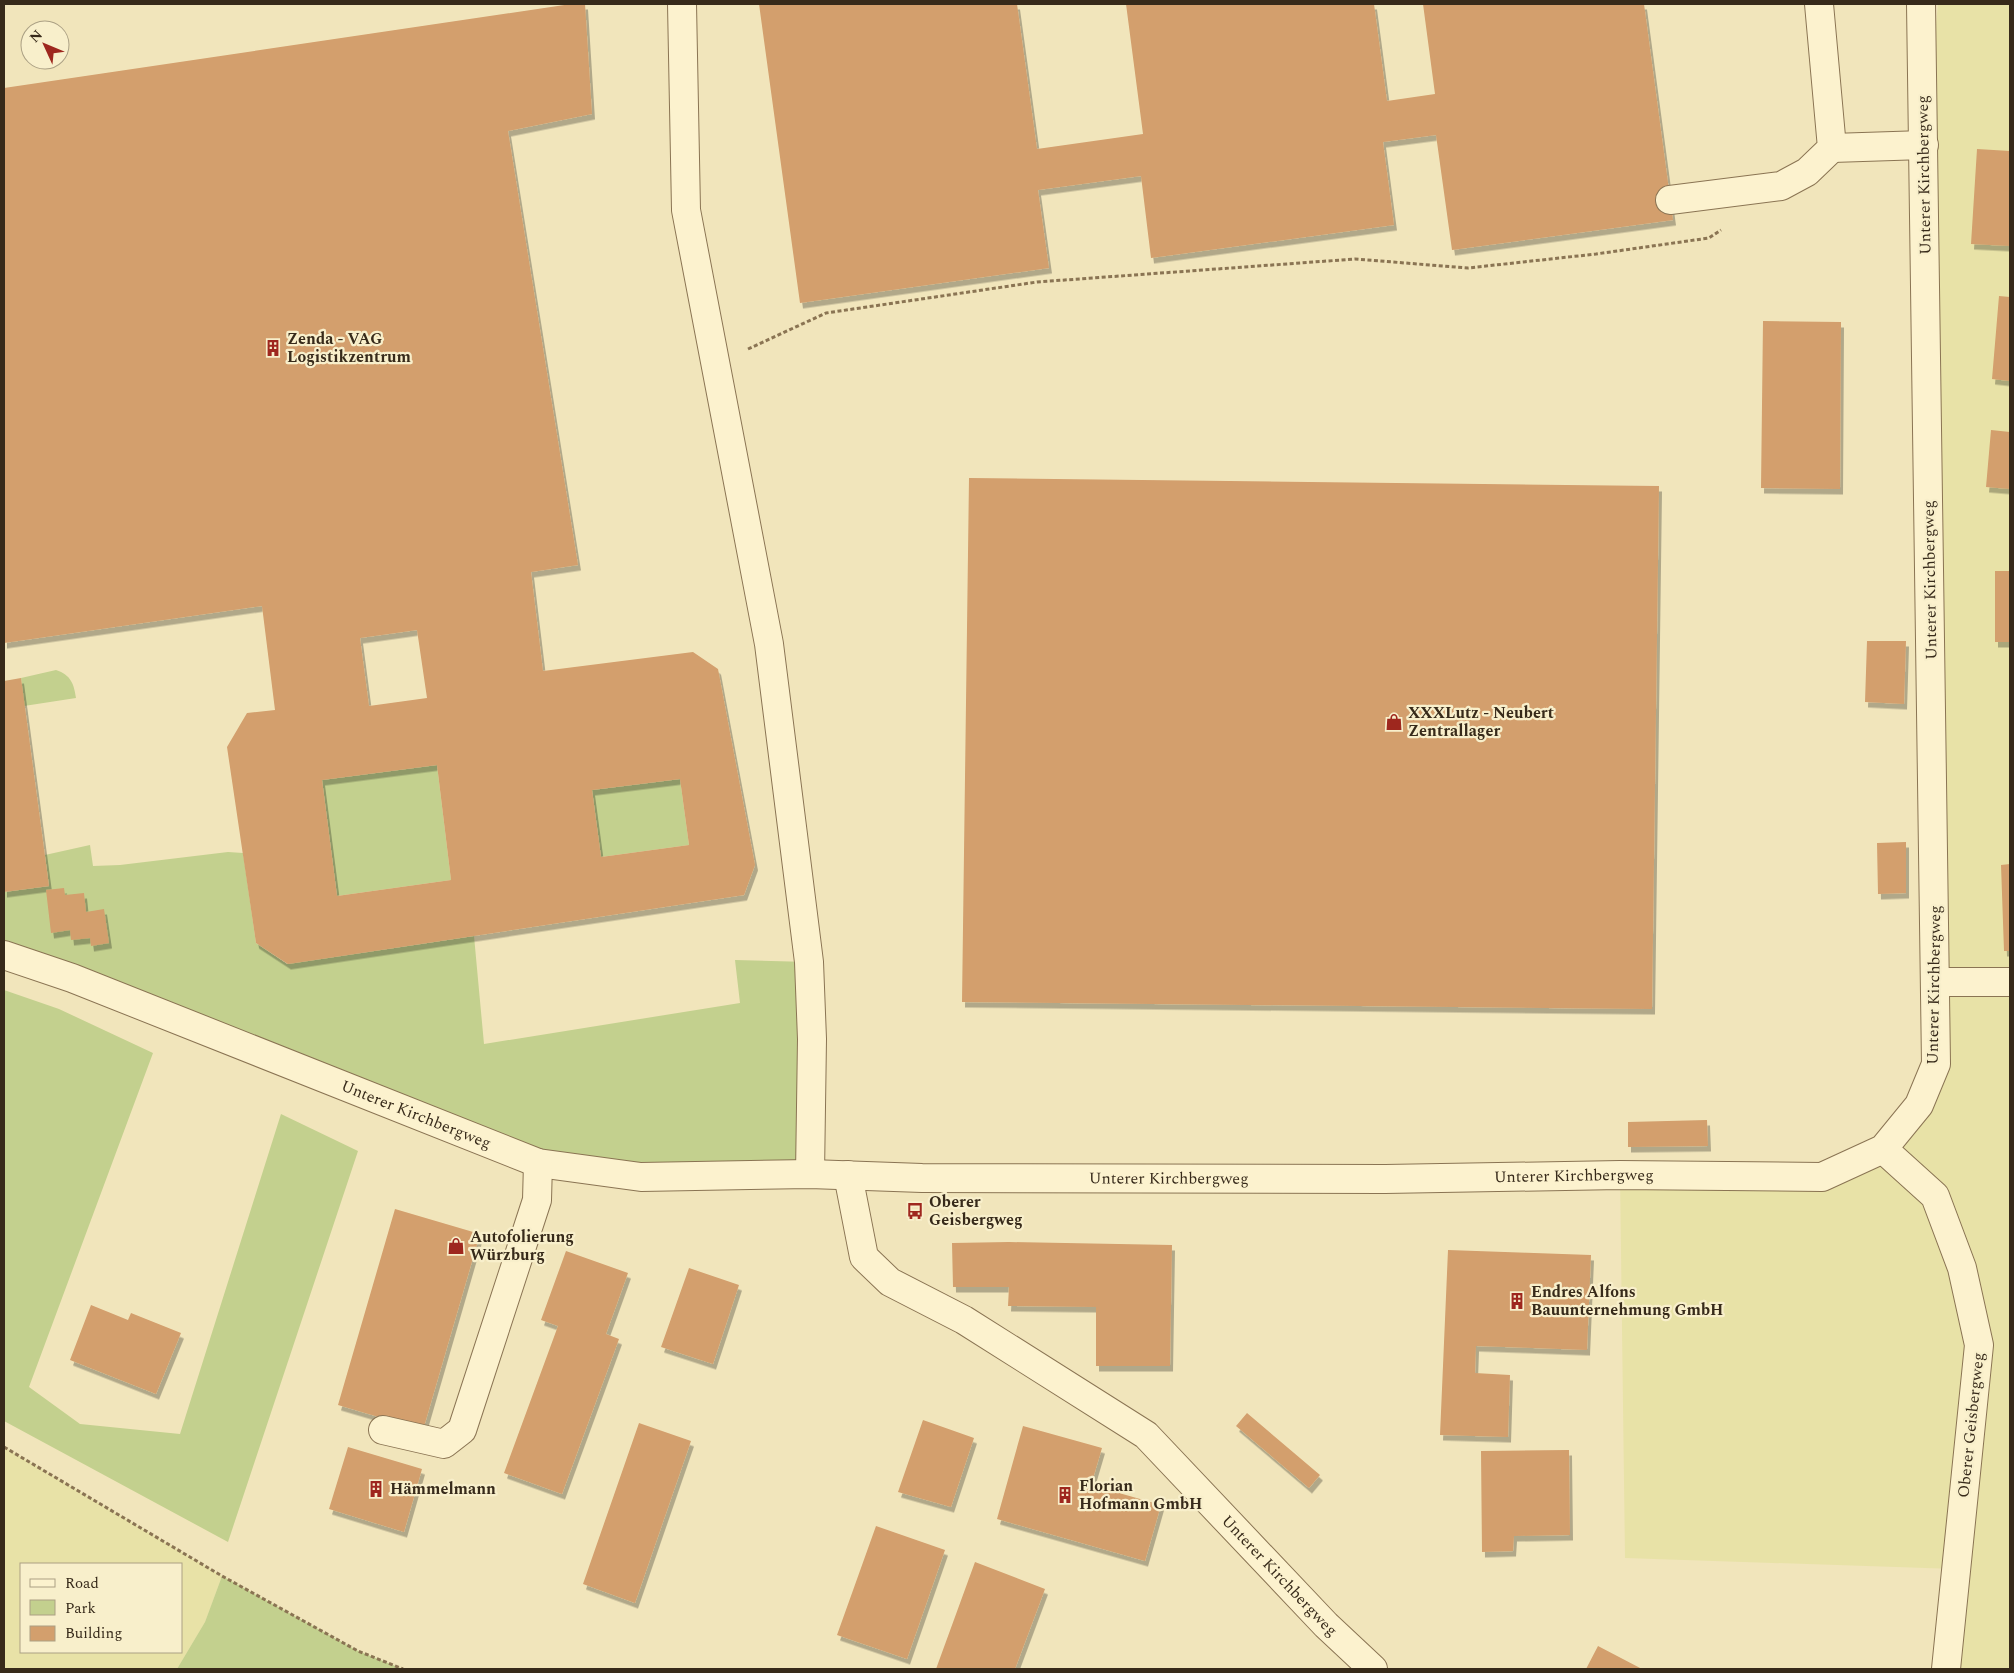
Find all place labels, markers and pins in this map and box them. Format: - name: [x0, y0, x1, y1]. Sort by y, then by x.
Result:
- place label: Zenda - VAG Logistikzentrum: [287, 327, 411, 369]
- building icon: Zenda - VAG Logistikzentrum: [263, 338, 283, 358]
- place label: XXXLutz - Neubert Zentrallager: [1408, 701, 1554, 743]
- shop icon: XXXLutz - Neubert Zentrallager: [1384, 712, 1404, 732]
- place label: Oberer Geisbergweg: [929, 1190, 1023, 1232]
- bus stop icon: Oberer Geisbergweg: [905, 1201, 925, 1221]
- place label: Autofolierung Würzburg: [470, 1225, 574, 1267]
- shop icon: Autofolierung Würzburg: [446, 1236, 466, 1256]
- place label: Endres Alfons Bauunternehmung GmbH: [1531, 1280, 1723, 1322]
- building icon: Endres Alfons Bauunternehmung GmbH: [1507, 1291, 1527, 1311]
- place label: Florian Hofmann GmbH: [1079, 1474, 1202, 1516]
- place label: Hämmelmann: [390, 1477, 496, 1501]
- building icon: Hämmelmann: [366, 1479, 386, 1499]
- building icon: Florian Hofmann GmbH: [1055, 1485, 1075, 1505]

